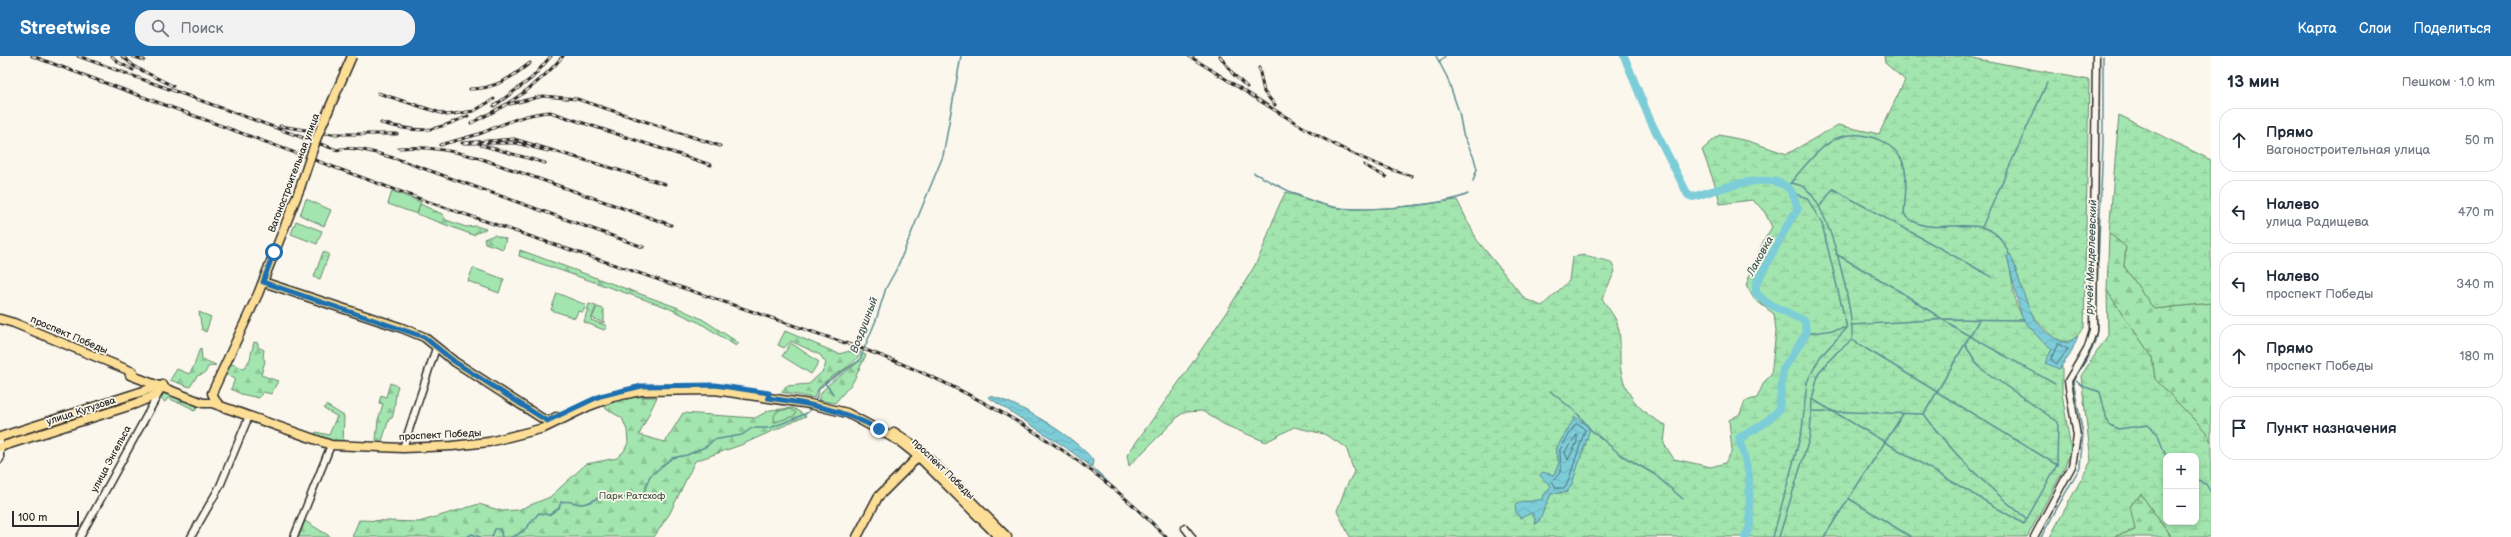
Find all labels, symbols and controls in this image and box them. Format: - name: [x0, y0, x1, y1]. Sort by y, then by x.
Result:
- search box: [135, 10, 415, 46]
- text: Streetwise: [20, 17, 111, 40]
- icon: search: [149, 17, 171, 39]
- text: Поиск: [181, 19, 223, 38]
- text: Карта: [2297, 20, 2337, 37]
- text: Слои: [2359, 20, 2391, 37]
- text: Поделиться: [2413, 20, 2491, 37]
- text: 13 мин: [2227, 72, 2279, 92]
- text: Пешком · 1.0 km: [2402, 74, 2495, 90]
- street label: Вагоностроительная улица: [266, 112, 322, 234]
- text: Прямо: [2266, 123, 2313, 142]
- icon: ahead: [2228, 129, 2250, 151]
- text: 50 m: [2465, 132, 2494, 148]
- text: Вагоностроительная улица: [2266, 142, 2430, 158]
- text: Налево: [2266, 195, 2319, 214]
- water label: ручей Менделеевский: [2082, 199, 2100, 316]
- icon: left: [2228, 201, 2250, 223]
- text: 470 m: [2458, 204, 2494, 220]
- text: улица Радищева: [2266, 214, 2369, 230]
- water label: Лаковка: [1743, 234, 1776, 279]
- route start: [265, 243, 283, 261]
- text: Налево: [2266, 267, 2319, 286]
- icon: left: [2228, 273, 2250, 295]
- text: 340 m: [2456, 276, 2494, 292]
- text: проспект Победы: [2266, 286, 2373, 302]
- water label: Воздушный: [847, 295, 881, 355]
- street label: проспект Победы: [29, 313, 109, 357]
- text: Прямо: [2266, 339, 2313, 358]
- icon: ahead: [2228, 345, 2250, 367]
- text: 180 m: [2459, 348, 2494, 364]
- text: проспект Победы: [2266, 358, 2373, 374]
- street label: улица Кутузова: [45, 394, 117, 428]
- icon: arrive: [2228, 417, 2250, 439]
- text: Пункт назначения: [2266, 419, 2397, 438]
- route end: [870, 420, 888, 438]
- street label: улица Энгельса: [88, 424, 134, 494]
- street label: проспект Победы: [398, 427, 482, 443]
- street label: проспект Победы: [909, 436, 977, 502]
- map controls: [2163, 453, 2199, 525]
- button: +: [2163, 453, 2199, 489]
- button: −: [2163, 489, 2199, 525]
- park label: Парк Ратсхоф: [599, 490, 666, 502]
- scale bar: [12, 509, 79, 528]
- text: 100 m: [18, 511, 47, 524]

